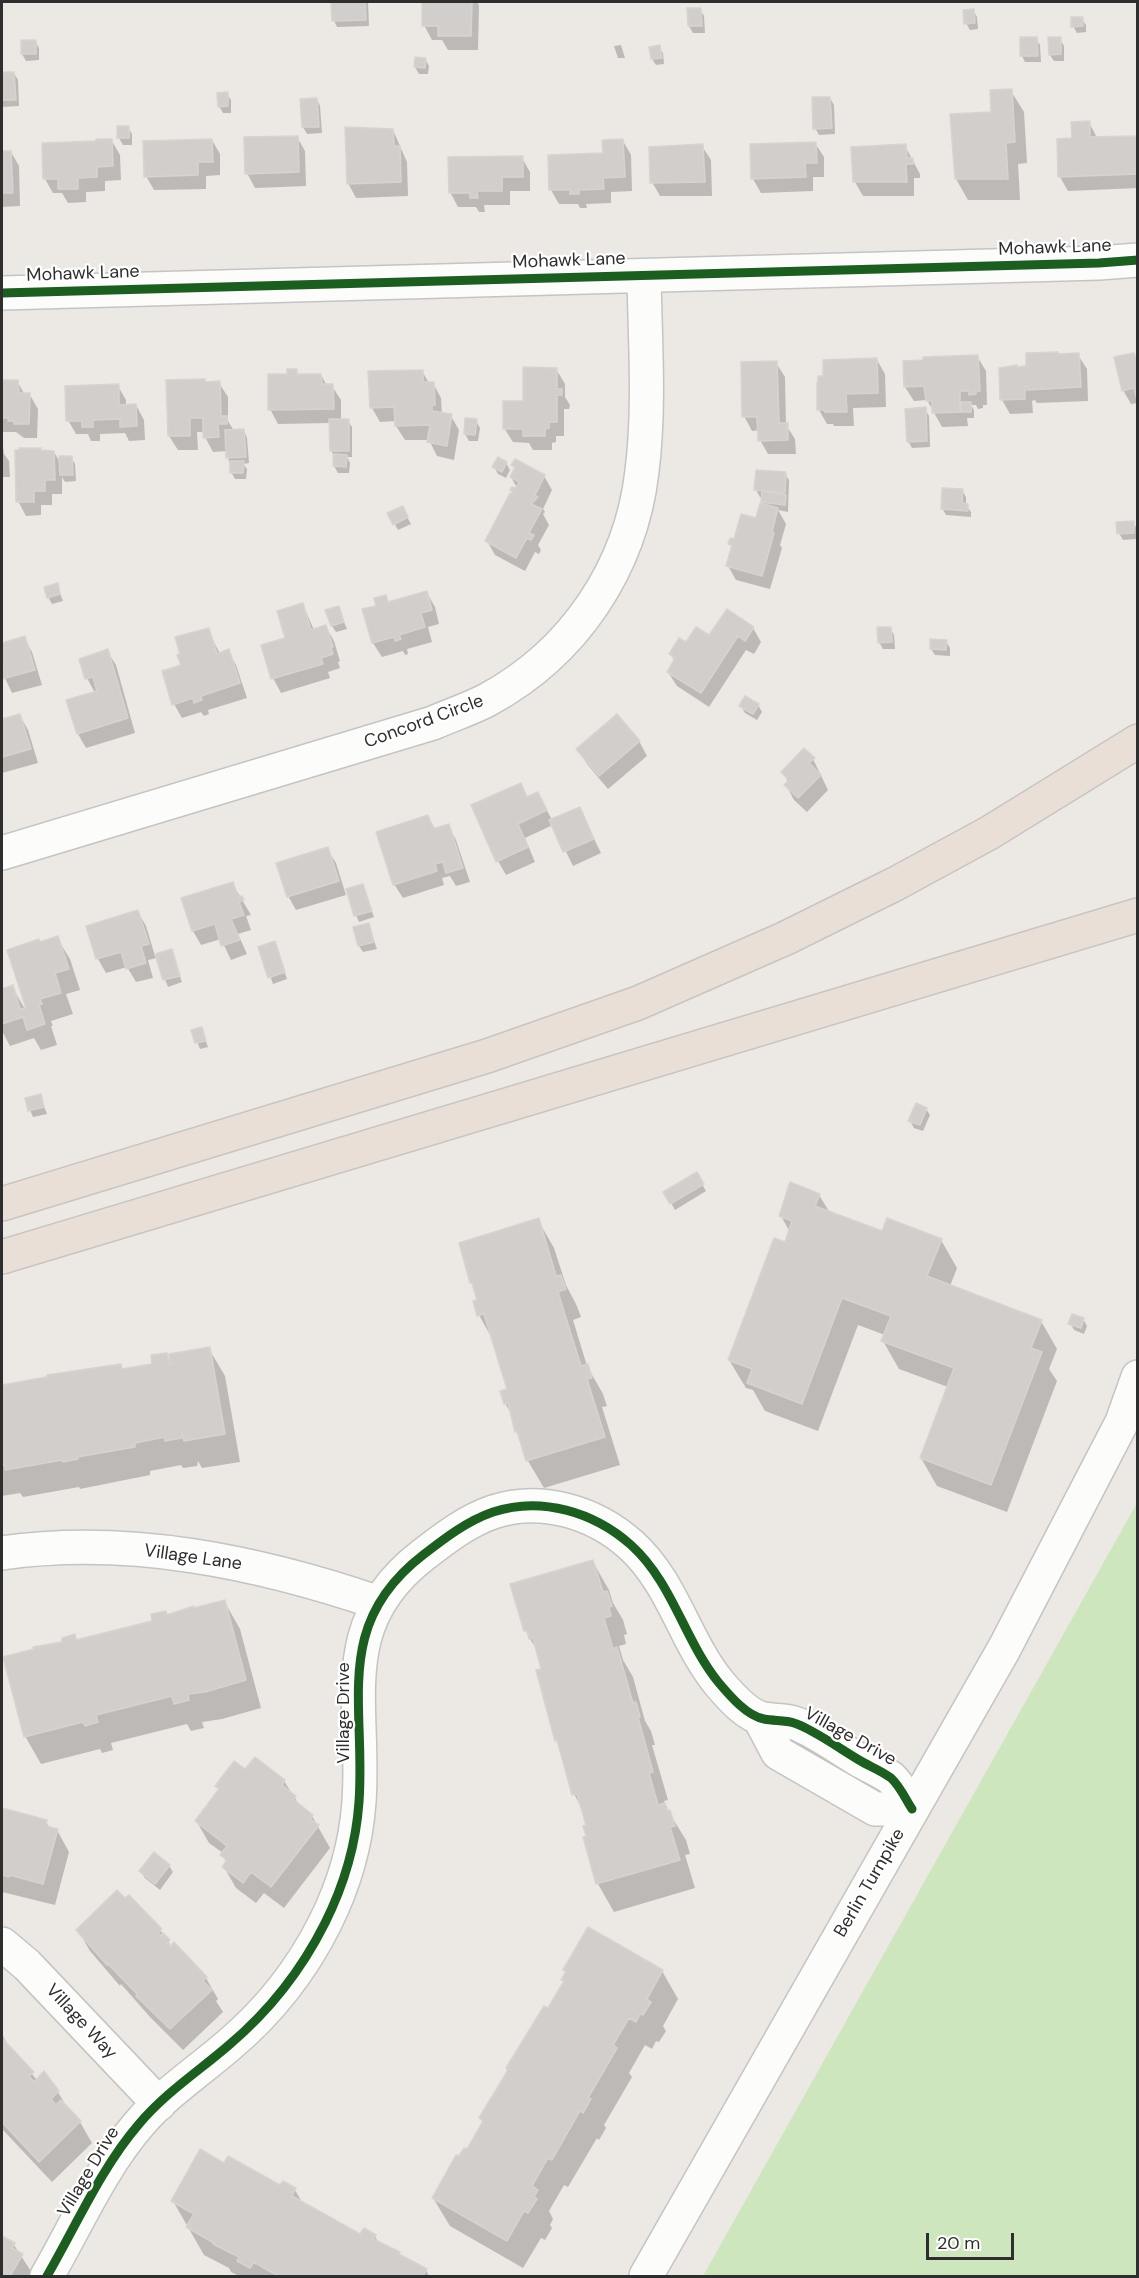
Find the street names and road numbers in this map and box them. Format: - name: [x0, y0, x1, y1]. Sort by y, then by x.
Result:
- street label: Mohawk Lane: [998, 235, 1112, 261]
- street label: Mohawk Lane: [512, 248, 626, 274]
- street label: Mohawk Lane: [26, 261, 140, 287]
- street label: Concord Circle: [361, 690, 487, 754]
- street label: Village Lane: [143, 1540, 243, 1576]
- street label: Village Drive: [333, 1662, 355, 1764]
- street label: Village Drive: [800, 1703, 900, 1771]
- street label: Berlin Turnpike: [830, 1825, 910, 1941]
- street label: Village Way: [41, 1980, 121, 2064]
- street label: Village Drive: [54, 2123, 124, 2221]

